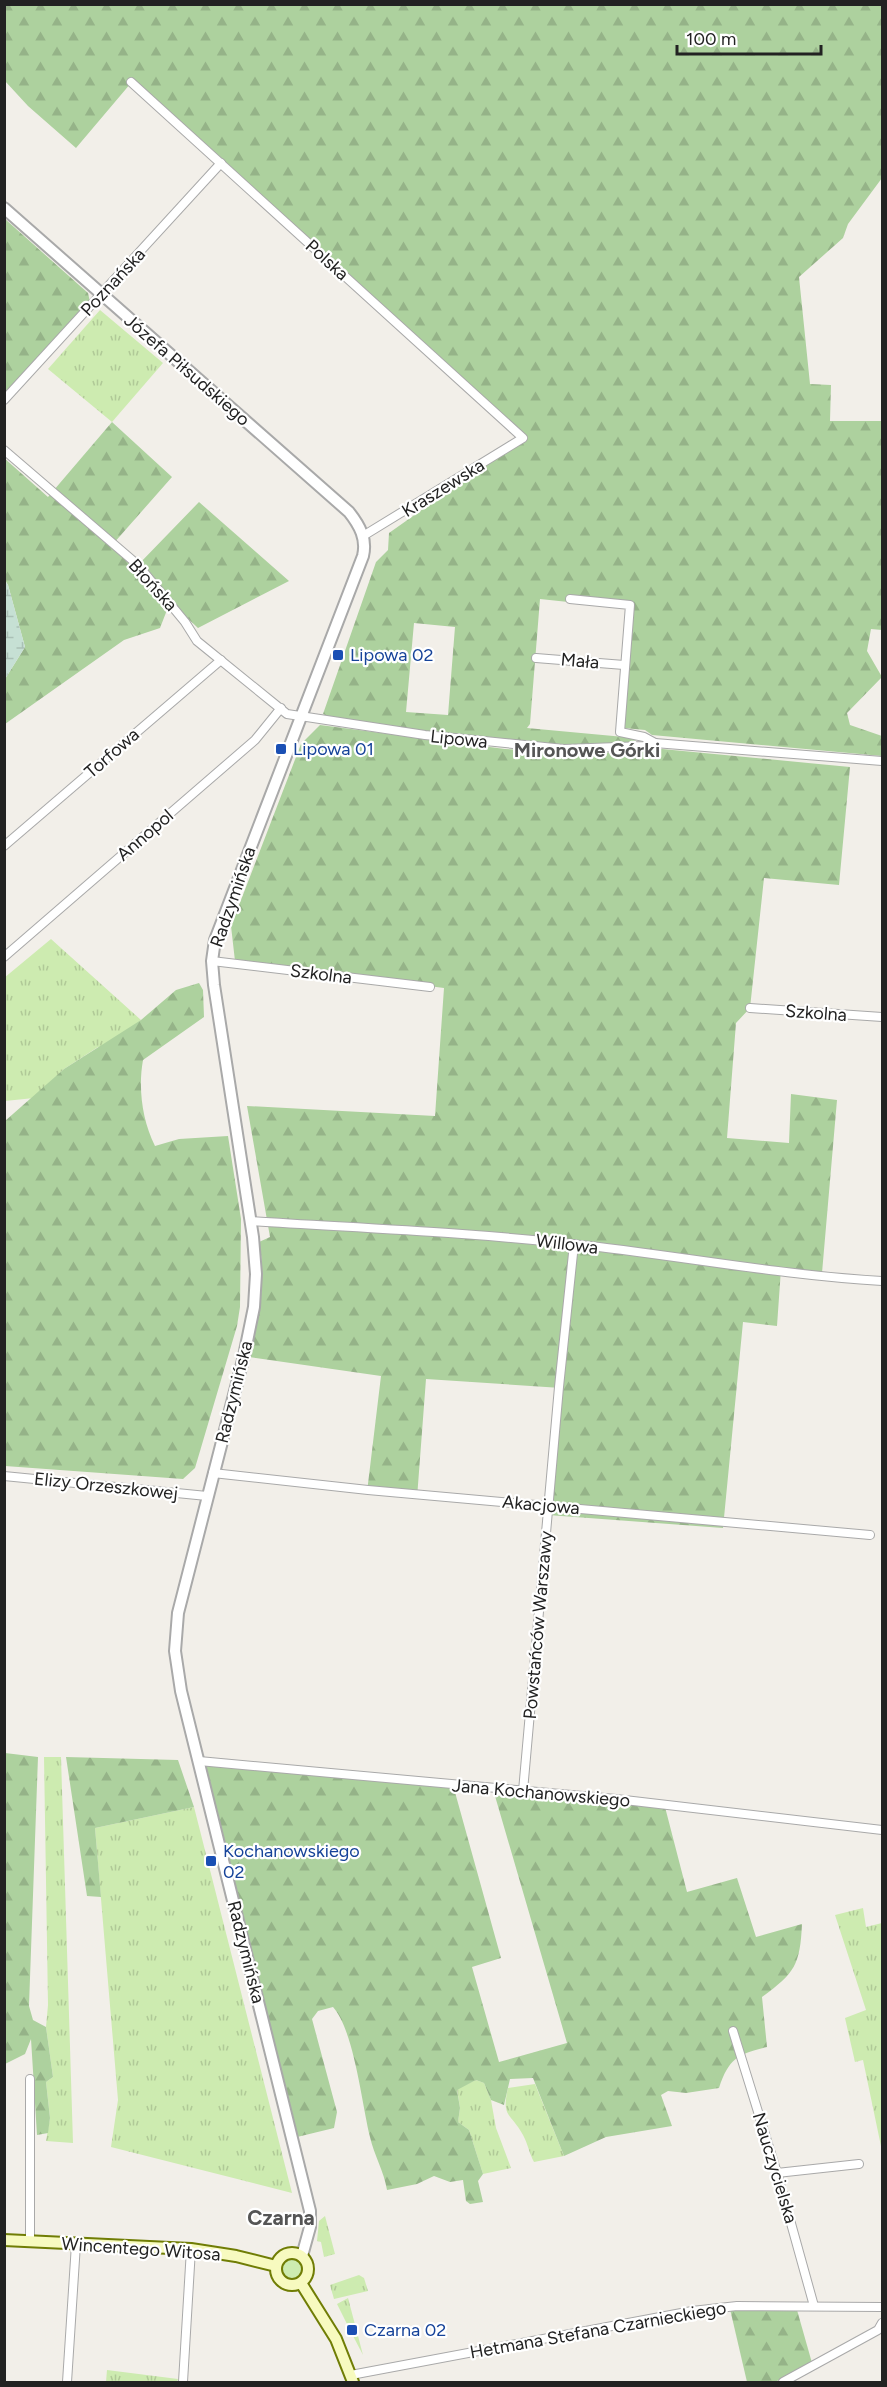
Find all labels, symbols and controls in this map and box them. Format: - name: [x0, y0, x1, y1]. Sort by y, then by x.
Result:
- scale bar: [677, 18, 821, 56]
- text: 100 m: [686, 28, 736, 50]
- street label: Polska: [301, 235, 353, 285]
- street label: Poznańska: [76, 243, 150, 321]
- street label: Józefa Piłsudskiego: [120, 309, 254, 431]
- street label: Kraszewska: [398, 454, 488, 522]
- street label: Błońska: [124, 554, 182, 616]
- place label: Lipowa 02: [350, 644, 434, 666]
- marker: Lipowa 02: [331, 648, 345, 662]
- street label: Mała: [560, 648, 600, 674]
- street label: Torfowa: [80, 723, 144, 783]
- street label: Lipowa: [429, 725, 489, 753]
- place label: Lipowa 01: [293, 738, 374, 760]
- district label: Mironowe Górki: [514, 738, 660, 762]
- marker: Lipowa 01: [274, 742, 288, 756]
- street label: Annopol: [112, 804, 178, 866]
- street label: Radzymińska: [206, 844, 260, 950]
- street label: Szkolna: [289, 959, 353, 989]
- street label: Szkolna: [784, 1000, 848, 1026]
- street label: Willowa: [535, 1229, 599, 1259]
- street label: Radzymińska: [211, 1338, 257, 1446]
- street label: Elizy Orzeszkowej: [33, 1467, 179, 1505]
- street label: Akacjowa: [501, 1491, 581, 1519]
- street label: Powstańców Warszawy: [519, 1529, 557, 1720]
- street label: Jana Kochanowskiego: [451, 1774, 631, 1812]
- place label: Kochanowskiego 02: [223, 1840, 360, 1883]
- marker: Kochanowskiego 02: [204, 1854, 218, 1868]
- street label: Radzymińska: [223, 1898, 269, 2006]
- street label: Nauczycielska: [748, 2110, 802, 2226]
- district label: Czarna: [247, 2205, 315, 2230]
- street label: Wincentego Witosa: [61, 2232, 221, 2266]
- street label: Hetmana Stefana Czarnieckiego: [468, 2297, 728, 2363]
- place label: Czarna 02: [364, 2319, 446, 2341]
- marker: Czarna 02: [345, 2323, 359, 2337]

